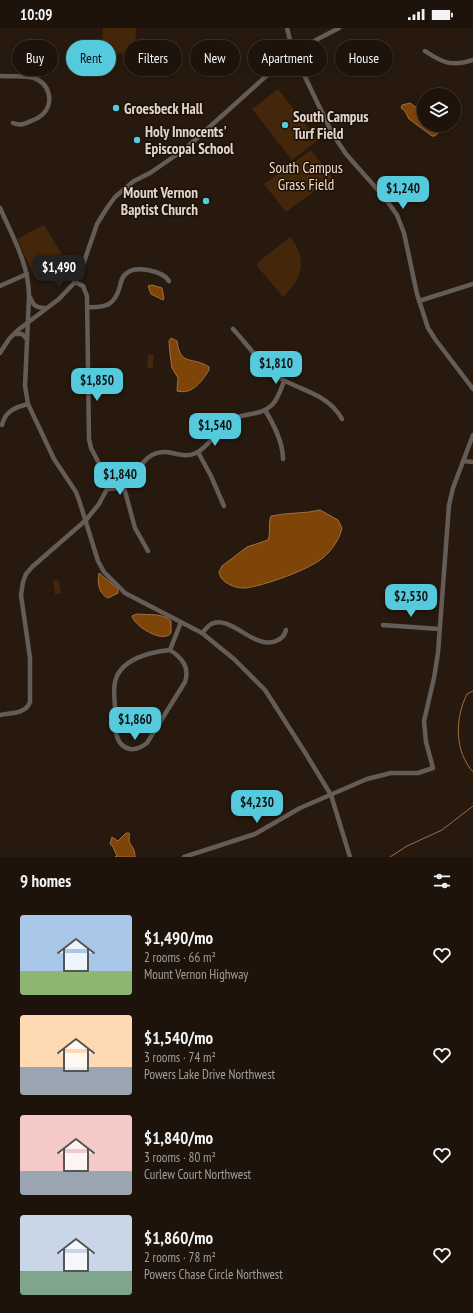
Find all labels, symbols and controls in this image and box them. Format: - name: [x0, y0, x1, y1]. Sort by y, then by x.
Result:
- text: 10:09: [20, 5, 52, 24]
- chip: Buy: [12, 40, 58, 76]
- chip: Rent: [66, 40, 116, 76]
- chip: Filters: [124, 40, 182, 76]
- chip: New: [190, 40, 240, 76]
- chip: Apartment: [248, 40, 327, 76]
- chip: House: [335, 40, 393, 76]
- map controls: [417, 88, 461, 132]
- button: layers: [417, 88, 461, 132]
- place label: Groesbeck Hall: [124, 99, 203, 118]
- marker: Groesbeck Hall: [111, 103, 121, 113]
- place label: South Campus Turf Field: [293, 107, 368, 143]
- marker: South Campus Turf Field: [280, 120, 290, 130]
- place label: Holy Innocents' Episcopal School: [145, 122, 234, 158]
- marker: Holy Innocents' Episcopal School: [132, 135, 142, 145]
- park label: South Campus Grass Field: [269, 158, 343, 194]
- pin: $1,240: [370, 176, 436, 210]
- text: $1,240: [386, 180, 420, 197]
- place label: Mount Vernon Baptist Church: [121, 183, 198, 219]
- marker: Mount Vernon Baptist Church: [201, 196, 211, 206]
- pin: $1,490: [26, 255, 92, 289]
- text: $1,490: [42, 259, 76, 276]
- pin: $1,810: [243, 351, 309, 385]
- text: $1,810: [259, 355, 293, 372]
- pin: $1,850: [64, 368, 130, 402]
- text: $1,850: [80, 372, 114, 389]
- pin: $1,540: [182, 413, 248, 447]
- text: $1,540: [198, 417, 232, 434]
- pin: $1,840: [87, 462, 153, 496]
- text: $1,840: [103, 466, 137, 483]
- pin: $2,530: [378, 584, 444, 618]
- text: $2,530: [394, 588, 428, 605]
- pin: $1,860: [102, 707, 168, 741]
- text: $1,860: [118, 711, 152, 728]
- pin: $4,230: [224, 790, 290, 824]
- text: $4,230: [240, 794, 274, 811]
- text: 9 homes: [20, 870, 71, 892]
- icon: filters: [431, 870, 453, 892]
- text: $1,490/mo: [144, 927, 213, 949]
- icon: home: [52, 931, 100, 979]
- icon: heart: [431, 944, 453, 966]
- text: 2 rooms · 66 m²: [144, 949, 216, 966]
- text: Mount Vernon Highway: [144, 966, 248, 983]
- text: $1,540/mo: [144, 1027, 213, 1049]
- icon: home: [52, 1031, 100, 1079]
- icon: heart: [431, 1044, 453, 1066]
- text: 3 rooms · 74 m²: [144, 1049, 216, 1066]
- text: Powers Lake Drive Northwest: [144, 1066, 275, 1083]
- text: $1,840/mo: [144, 1127, 213, 1149]
- icon: home: [52, 1131, 100, 1179]
- icon: heart: [431, 1144, 453, 1166]
- text: 3 rooms · 80 m²: [144, 1149, 216, 1166]
- text: Curlew Court Northwest: [144, 1166, 251, 1183]
- text: $1,860/mo: [144, 1227, 213, 1249]
- icon: home: [52, 1231, 100, 1279]
- icon: heart: [431, 1244, 453, 1266]
- text: 2 rooms · 78 m²: [144, 1249, 216, 1266]
- text: Powers Chase Circle Northwest: [144, 1266, 283, 1283]

